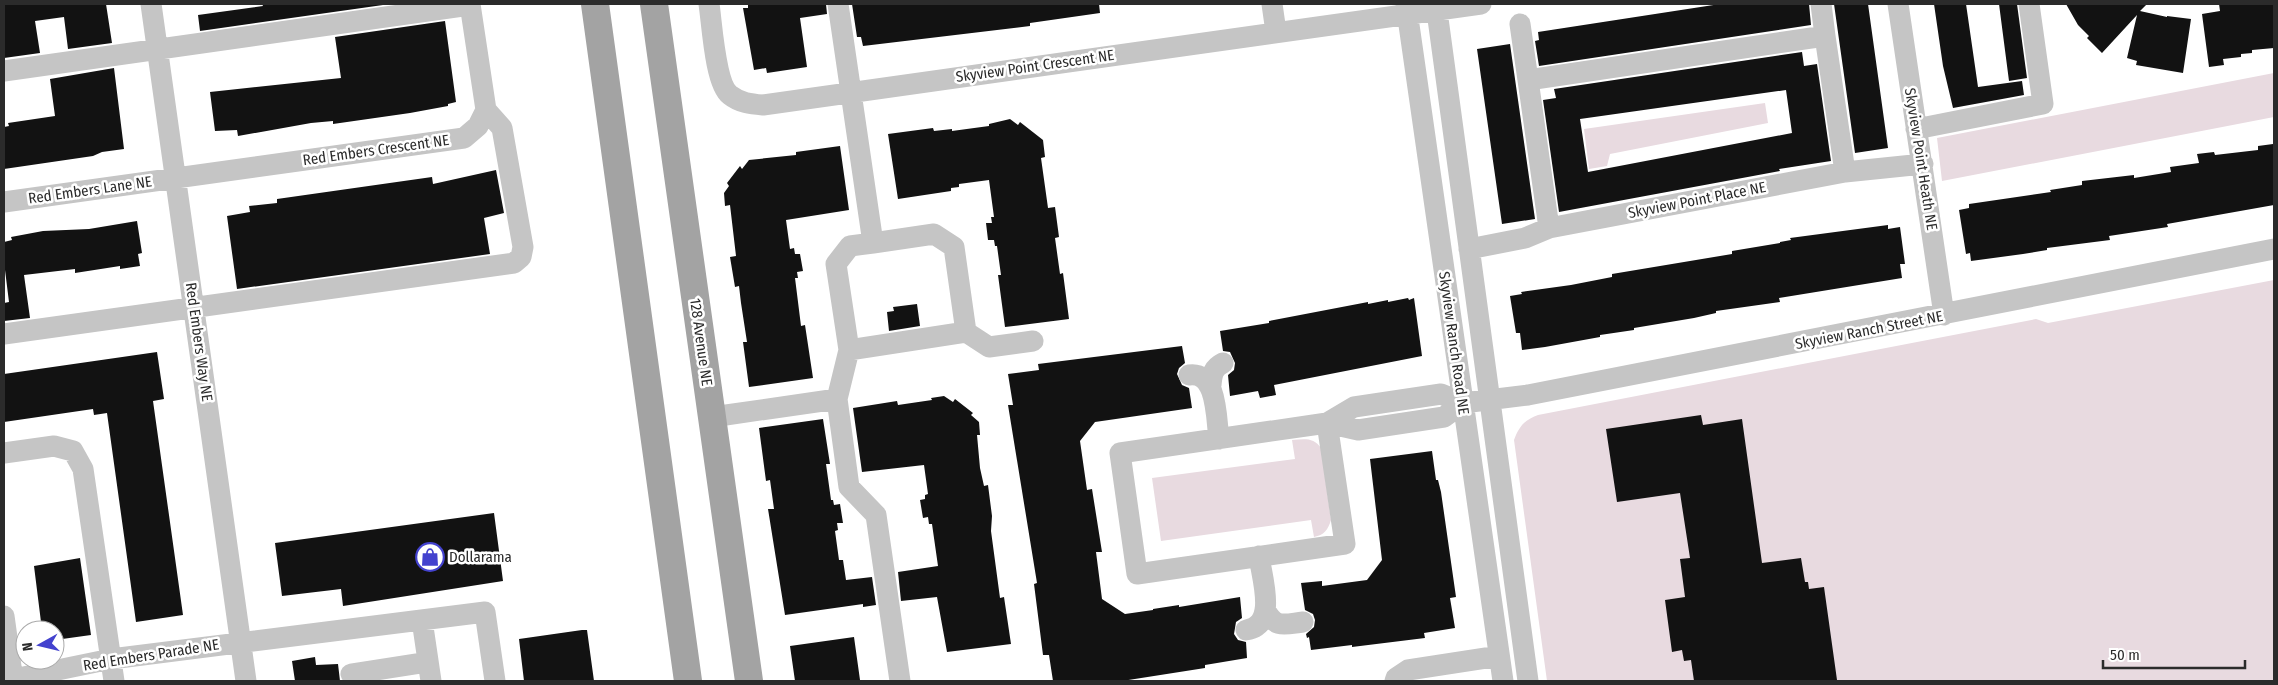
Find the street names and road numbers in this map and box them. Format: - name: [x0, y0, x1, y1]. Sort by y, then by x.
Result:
- street label: Skyview Point Crescent NE: [955, 46, 1115, 86]
- street label: Skyview Point Heath NE: [1901, 87, 1941, 231]
- street label: Red Embers Crescent NE: [302, 131, 450, 169]
- street label: Red Embers Lane NE: [27, 172, 153, 208]
- street label: Skyview Point Place NE: [1627, 178, 1767, 222]
- street label: Skyview Ranch Road NE: [1435, 270, 1473, 416]
- street label: Red Embers Way NE: [182, 281, 216, 403]
- street label: 128 Avenue NE: [686, 297, 716, 387]
- street label: Skyview Ranch Street NE: [1794, 307, 1944, 353]
- street label: Red Embers Parade NE: [82, 635, 220, 675]

